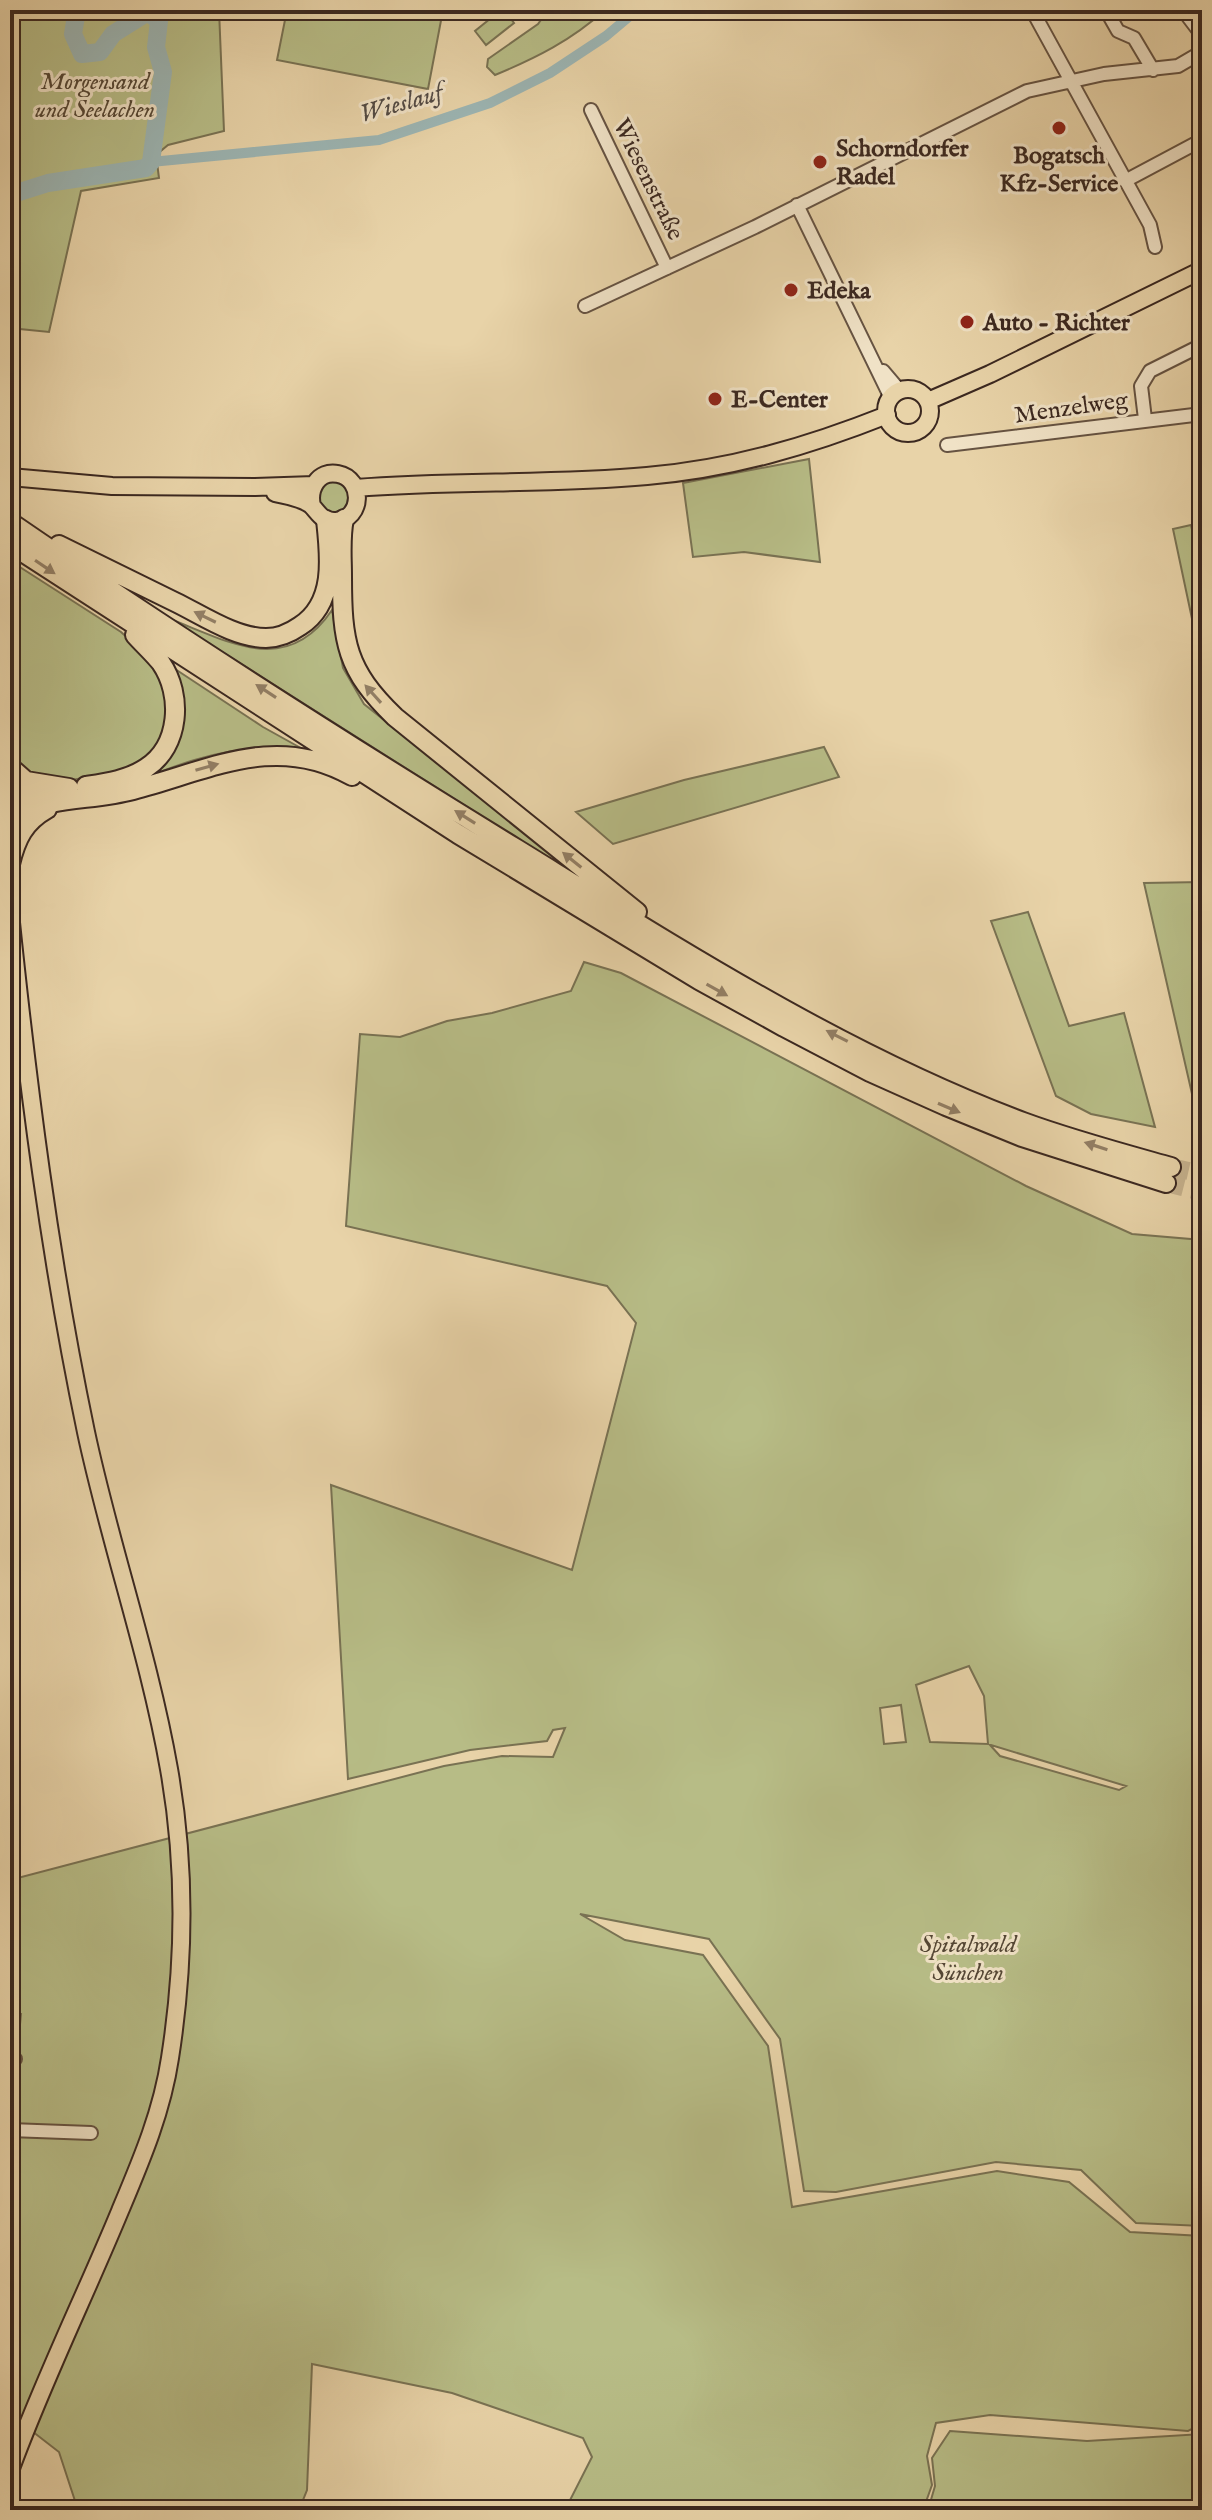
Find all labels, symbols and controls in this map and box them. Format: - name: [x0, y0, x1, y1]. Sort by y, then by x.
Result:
- park label: Morgensand und Seelachen: [35, 67, 155, 126]
- water label: Wieslauf: [356, 74, 453, 131]
- street label: Wiesenstraße: [605, 114, 690, 246]
- marker: Bogatsch Kfz-Service: [1050, 119, 1068, 137]
- place label: Schorndorfer Radel: [836, 134, 969, 193]
- place label: Bogatsch Kfz-Service: [1000, 141, 1118, 200]
- marker: Schorndorfer Radel: [811, 153, 829, 171]
- place label: Edeka: [807, 276, 871, 307]
- marker: Edeka: [782, 281, 800, 299]
- place label: Auto - Richter: [982, 308, 1130, 339]
- marker: Auto - Richter: [958, 313, 976, 331]
- place label: E-Center: [731, 385, 828, 416]
- street label: Menzelweg: [1013, 385, 1131, 432]
- marker: E-Center: [706, 390, 724, 408]
- one-way arrow: [34, 559, 55, 574]
- one-way arrow: [194, 610, 217, 624]
- one-way arrow: [255, 684, 277, 698]
- one-way arrow: [365, 684, 382, 704]
- one-way arrow: [195, 760, 220, 772]
- one-way arrow: [454, 811, 476, 825]
- one-way arrow: [562, 853, 582, 869]
- one-way arrow: [706, 983, 729, 997]
- one-way arrow: [825, 1029, 848, 1042]
- one-way arrow: [937, 1101, 961, 1114]
- one-way arrow: [1083, 1139, 1107, 1151]
- park label: Spitalwald Sünchen: [920, 1930, 1018, 1989]

